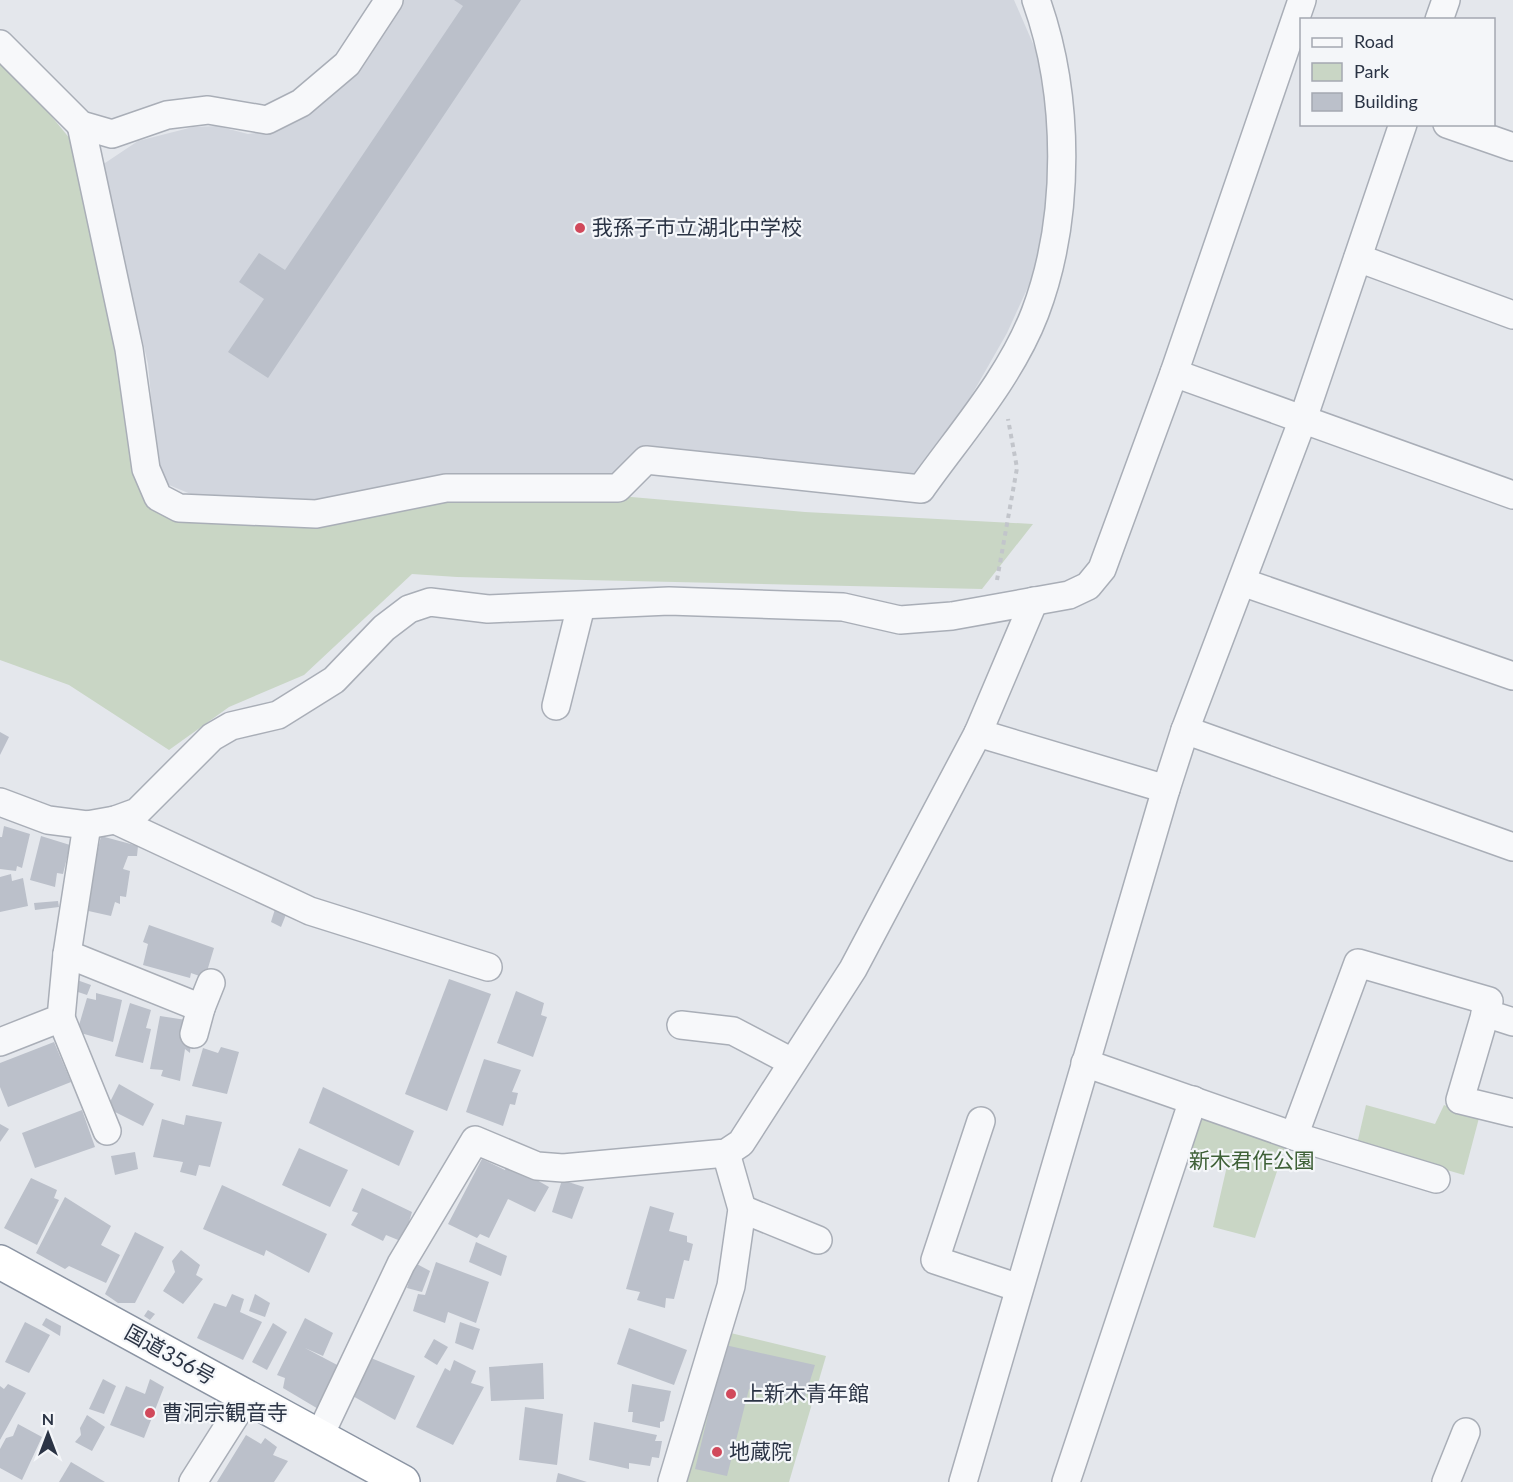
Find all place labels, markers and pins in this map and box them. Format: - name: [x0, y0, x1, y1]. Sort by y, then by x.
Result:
- place label: 我孫子市立湖北中学校: [592, 214, 802, 239]
- marker: 我孫子市立湖北中学校: [573, 221, 587, 235]
- place label: 上新木青年館: [743, 1380, 869, 1405]
- marker: 上新木青年館: [724, 1387, 738, 1401]
- place label: 曹洞宗観音寺: [162, 1399, 288, 1424]
- marker: 曹洞宗観音寺: [143, 1406, 157, 1420]
- place label: 地蔵院: [729, 1438, 792, 1463]
- marker: 地蔵院: [710, 1445, 724, 1459]

